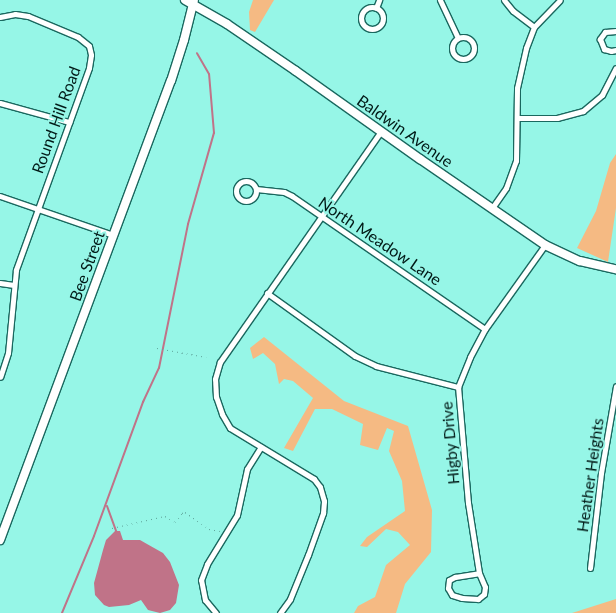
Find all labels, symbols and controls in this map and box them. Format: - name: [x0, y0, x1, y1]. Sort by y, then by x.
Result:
- street label: Round Hill Road: [28, 64, 84, 176]
- street label: Baldwin Avenue: [353, 91, 457, 171]
- street label: North Meadow Lane: [315, 193, 445, 289]
- street label: Bee Street: [65, 228, 109, 304]
- street label: Higby Drive: [437, 401, 463, 485]
- street label: Heather Heights: [572, 417, 608, 533]

